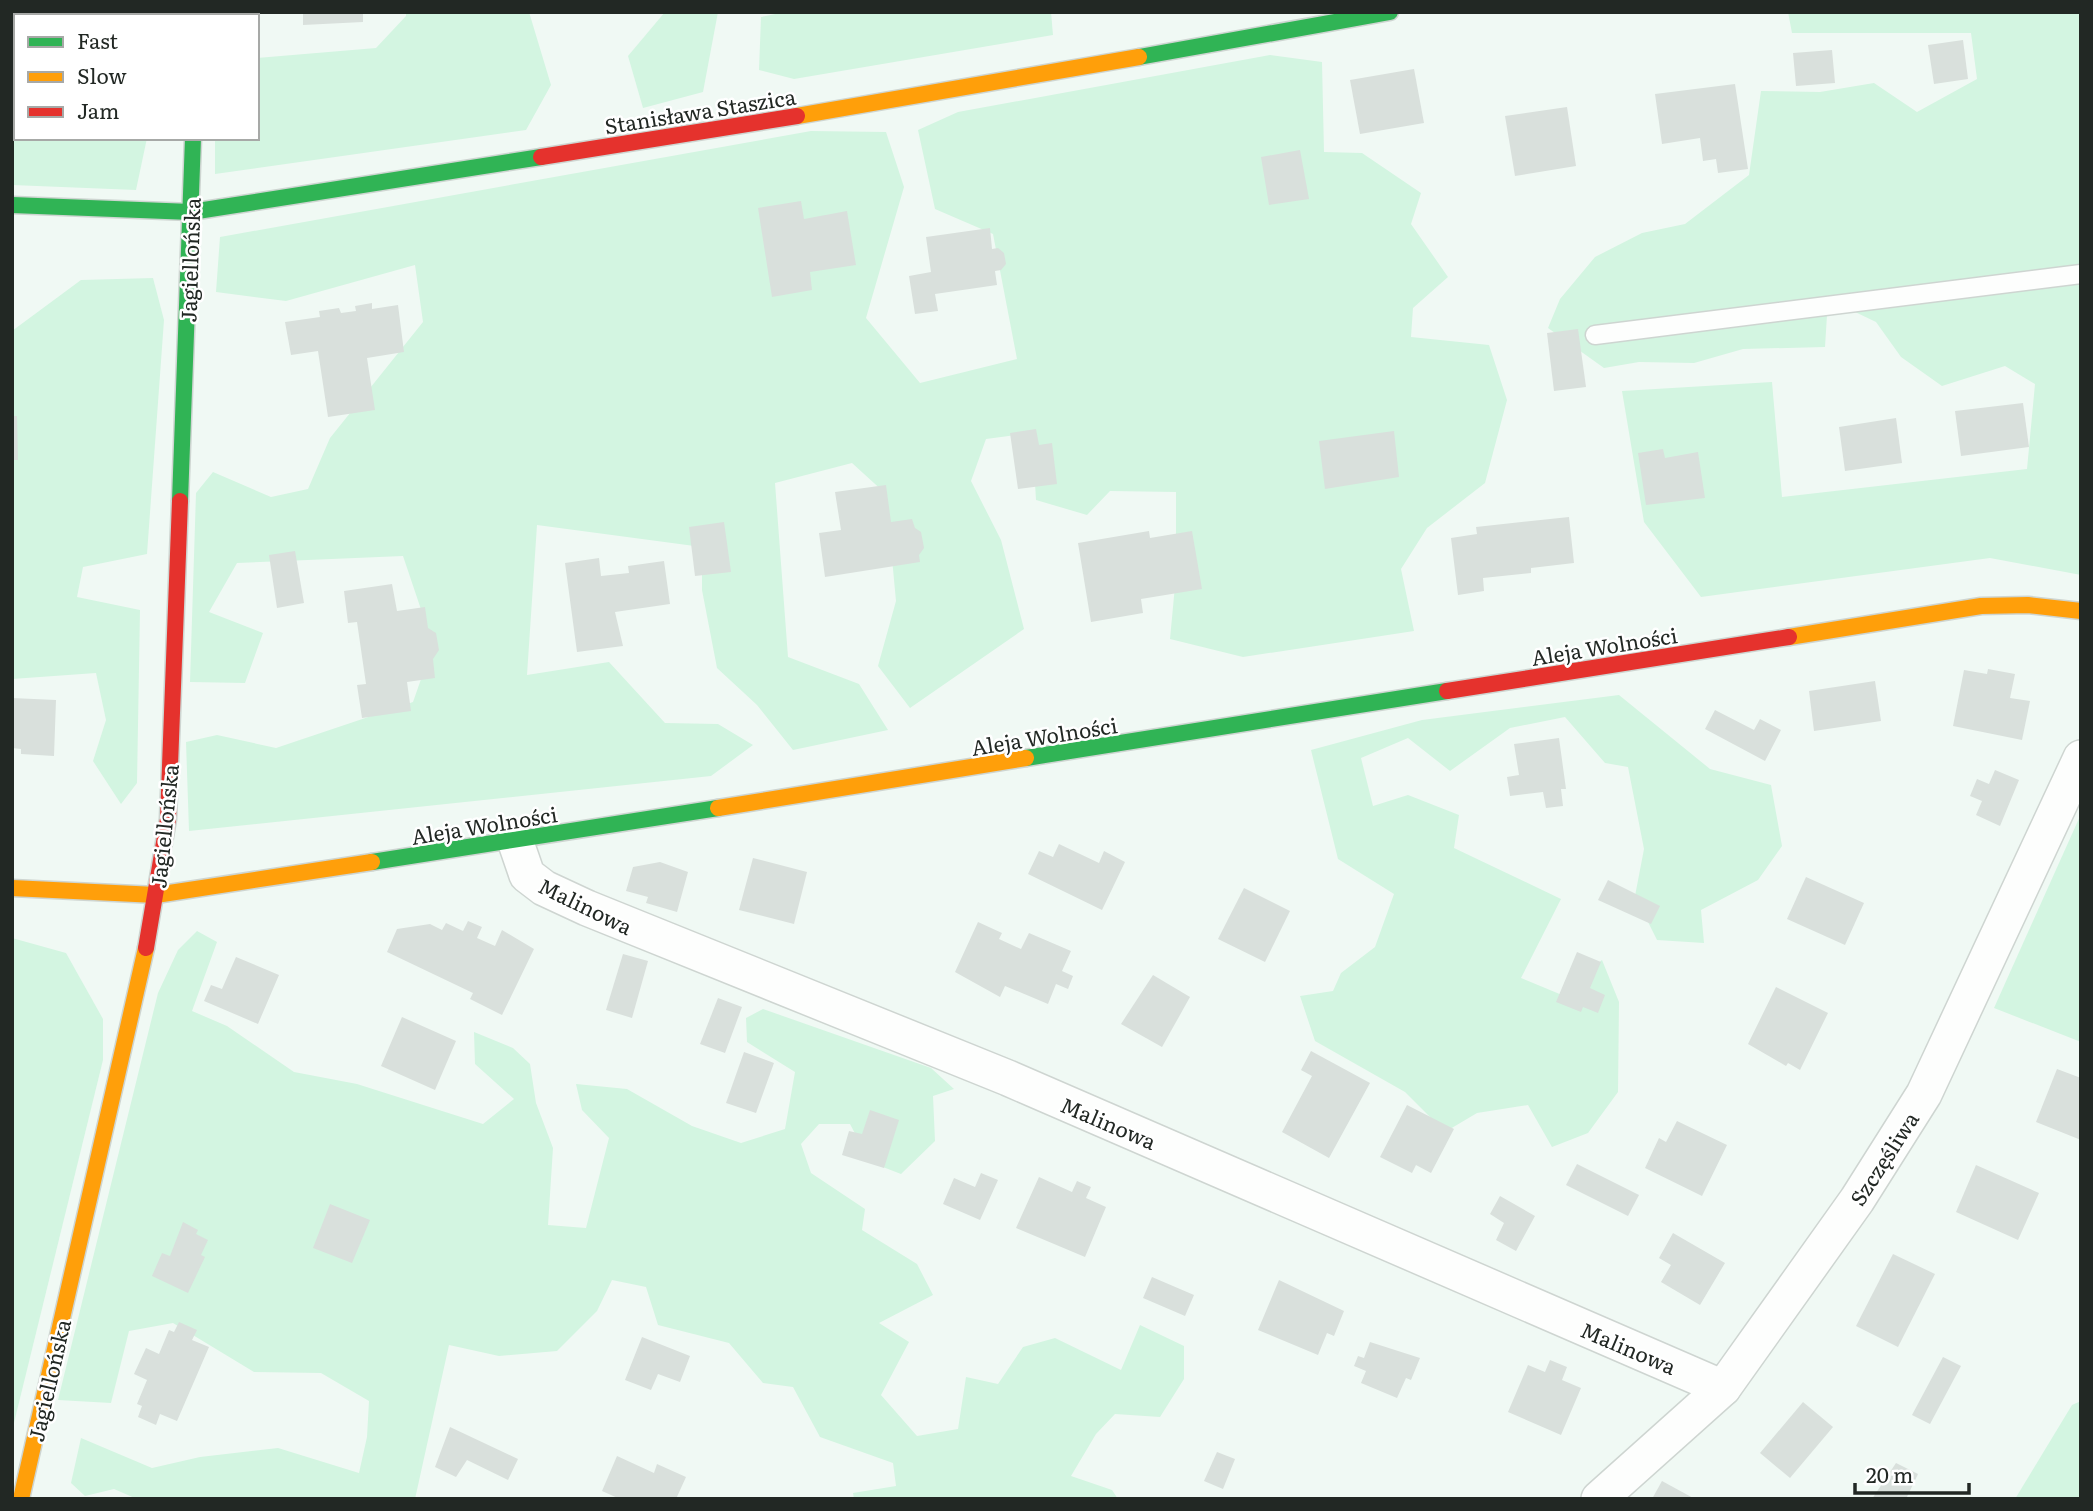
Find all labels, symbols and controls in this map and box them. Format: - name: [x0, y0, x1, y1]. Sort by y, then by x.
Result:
- legend: [14, 14, 259, 140]
- text: Fast: [77, 24, 118, 55]
- text: Slow: [77, 59, 127, 90]
- street label: Stanisława Staszica: [602, 79, 798, 140]
- text: Jam: [77, 94, 119, 125]
- street label: Jagiellońska: [171, 196, 207, 323]
- street label: Aleja Wolności: [1529, 618, 1679, 672]
- street label: Aleja Wolności: [969, 708, 1119, 762]
- street label: Jagiellońska: [141, 762, 185, 890]
- street label: Aleja Wolności: [409, 797, 559, 851]
- street label: Malinowa: [534, 869, 639, 941]
- street label: Malinowa: [1056, 1088, 1162, 1156]
- street label: Szczęśliwa: [1841, 1104, 1925, 1211]
- street label: Malinowa: [1576, 1313, 1682, 1381]
- street label: Jagiellońska: [19, 1315, 77, 1444]
- scale bar: [1855, 1452, 1969, 1496]
- text: 20 m: [1866, 1458, 1913, 1489]

